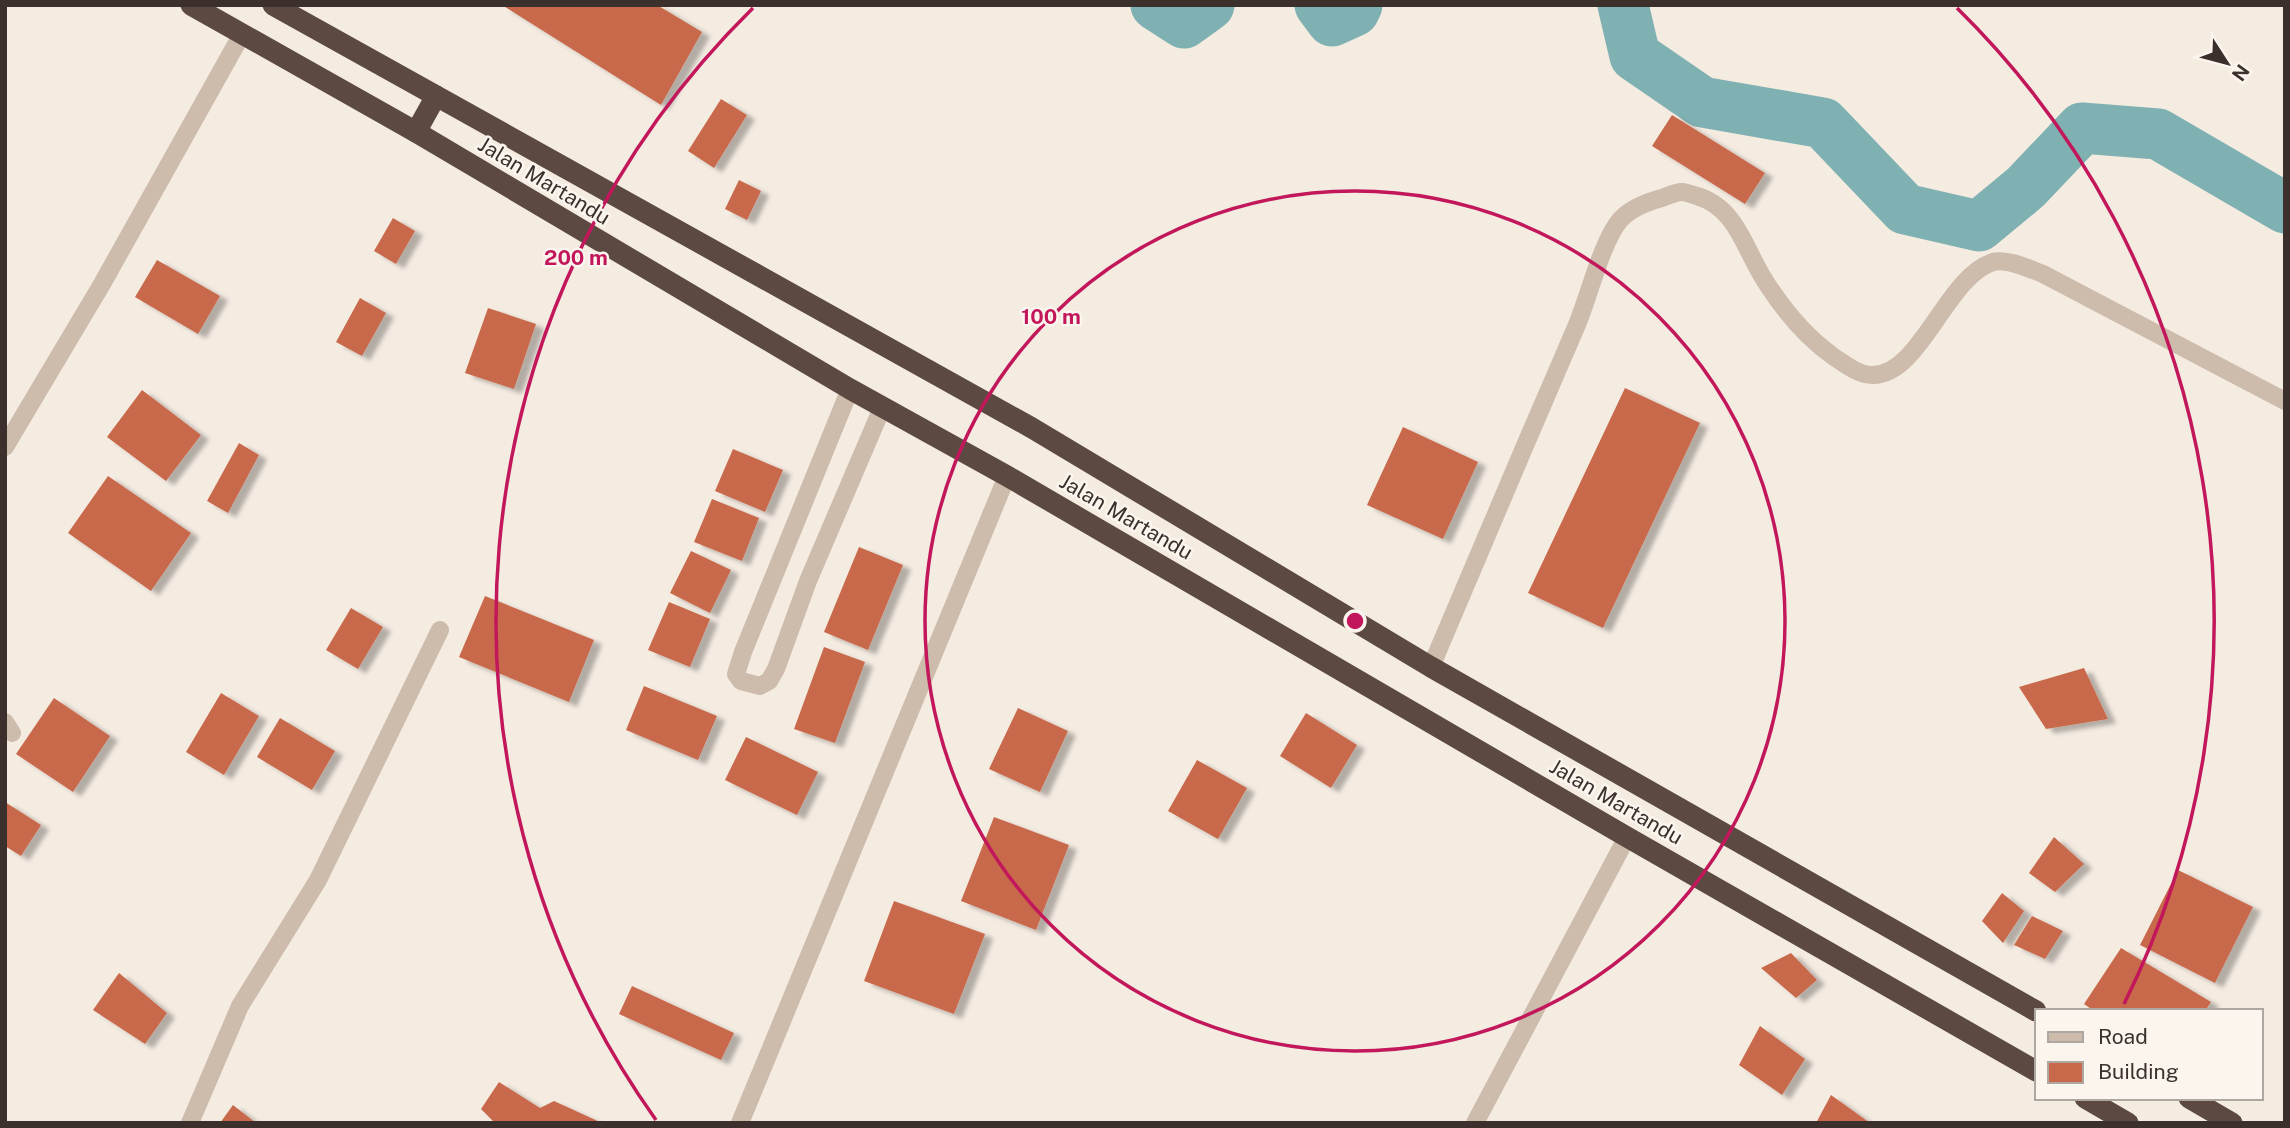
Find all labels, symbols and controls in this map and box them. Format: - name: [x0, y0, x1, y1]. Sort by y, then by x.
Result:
- north arrow: [2192, 28, 2262, 98]
- text: N: [2227, 61, 2254, 85]
- street label: Jalan Martandu: [474, 131, 615, 230]
- text: 200 m: [544, 245, 608, 270]
- text: 100 m: [1021, 304, 1081, 329]
- street label: Jalan Martandu: [1055, 468, 1197, 565]
- centre of rings: [1343, 609, 1367, 633]
- street label: Jalan Martandu: [1545, 753, 1687, 850]
- legend: [2035, 1009, 2262, 1100]
- text: Road: [2098, 1024, 2148, 1049]
- text: Building: [2098, 1059, 2179, 1084]

